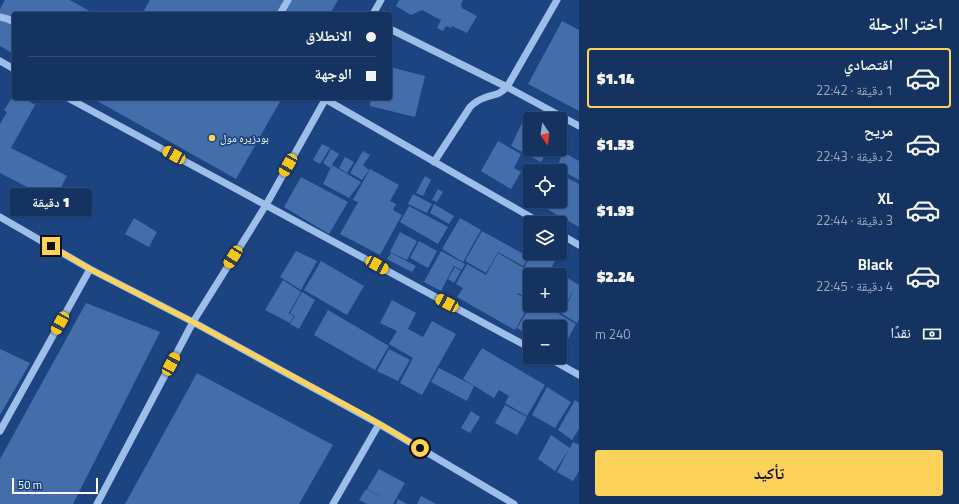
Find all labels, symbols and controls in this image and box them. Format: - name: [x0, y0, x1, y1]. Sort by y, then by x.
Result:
- text: اختر الرحلة: [868, 10, 943, 37]
- text: الانطلاق: [306, 24, 352, 47]
- text: اقتصادي: [844, 53, 893, 76]
- icon: car: [905, 60, 941, 96]
- text: الوجهة: [314, 62, 352, 85]
- text: $1.14: [597, 67, 634, 90]
- text: 1 دقيقة · 22:42: [816, 80, 893, 100]
- north arrow: [523, 112, 567, 156]
- map controls: [523, 112, 567, 364]
- text: مريح: [864, 119, 893, 142]
- icon: car: [905, 126, 941, 162]
- place label: بودزيره مول: [220, 130, 269, 146]
- marker: بودزيره مول: [207, 133, 217, 143]
- text: $1.53: [597, 133, 634, 156]
- car: [161, 144, 187, 166]
- text: 2 دقيقة · 22:43: [816, 146, 893, 166]
- car: [277, 152, 299, 178]
- button: locate: [523, 164, 567, 208]
- text: XL: [877, 187, 893, 210]
- callout: 1 دقيقة: [10, 188, 92, 216]
- text: 1 دقيقة: [32, 192, 70, 212]
- icon: car: [905, 192, 941, 228]
- text: $1.93: [597, 199, 634, 222]
- text: 3 دقيقة · 22:44: [816, 210, 893, 230]
- button: layers: [523, 216, 567, 260]
- route end: [42, 237, 60, 255]
- car: [222, 244, 244, 270]
- text: Black: [858, 253, 893, 276]
- car: [364, 254, 390, 276]
- icon: car: [905, 258, 941, 294]
- text: $2.24: [597, 265, 634, 288]
- button: +: [523, 268, 567, 312]
- text: 4 دقيقة · 22:45: [816, 276, 893, 296]
- car: [434, 292, 460, 314]
- car: [49, 310, 71, 336]
- button: −: [523, 320, 567, 364]
- text: نقدًا: [890, 321, 911, 344]
- icon: cash: [921, 323, 943, 345]
- text: 240 m: [595, 324, 631, 344]
- car: [160, 351, 182, 377]
- route start: [411, 439, 429, 457]
- button: تأكيد: [595, 450, 943, 496]
- scale bar: [12, 476, 98, 495]
- text: 50 m: [18, 477, 42, 493]

